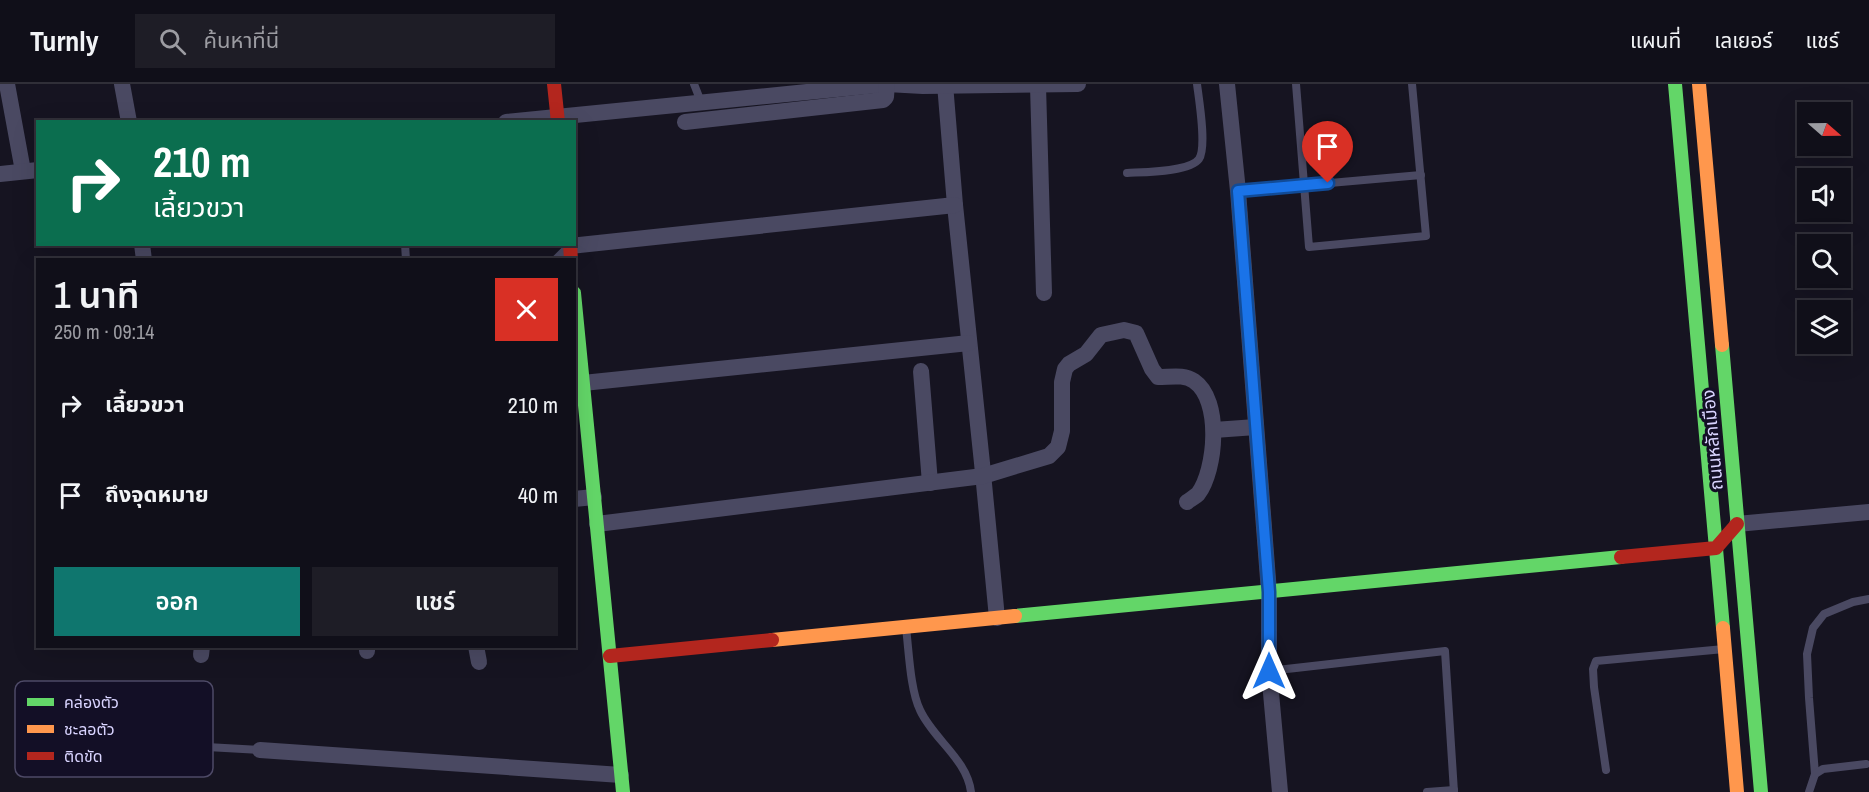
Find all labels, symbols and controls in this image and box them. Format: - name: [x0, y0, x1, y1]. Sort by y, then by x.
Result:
- search box: [135, 14, 555, 68]
- text: Turnly: [30, 22, 99, 60]
- icon: search: [156, 25, 189, 58]
- text: ค้นหาที่นี่: [204, 25, 279, 55]
- text: แผนที่: [1630, 26, 1681, 55]
- text: เลเยอร์: [1714, 26, 1773, 55]
- text: แชร์: [1806, 26, 1839, 55]
- north arrow: [1797, 102, 1851, 156]
- map controls: [1797, 102, 1851, 354]
- pin: [1302, 121, 1353, 183]
- icon: arrive: [1311, 130, 1344, 163]
- text: 210 m: [153, 134, 251, 190]
- icon: right: [54, 144, 132, 222]
- button: sound: [1797, 168, 1851, 222]
- text: เลี้ยวขวา: [153, 189, 244, 225]
- button: search: [1797, 234, 1851, 288]
- text: 1 นาที: [54, 271, 139, 319]
- button: close: [495, 278, 558, 341]
- button: layers: [1797, 300, 1851, 354]
- text: 250 m · 09:14: [54, 318, 154, 345]
- icon: right: [54, 389, 87, 422]
- text: เลี้ยวขวา: [105, 389, 185, 419]
- street label: ถนนหลักเมือง: [1695, 389, 1729, 491]
- text: 210 m: [508, 390, 558, 420]
- icon: arrive: [54, 479, 87, 512]
- text: ถึงจุดหมาย: [105, 479, 209, 509]
- text: 40 m: [518, 480, 558, 510]
- button: ออก: [54, 567, 300, 636]
- button: แชร์: [312, 567, 558, 636]
- position arrow: [1237, 639, 1301, 703]
- legend: [15, 681, 213, 777]
- text: คล่องตัว: [64, 691, 119, 713]
- text: ชะลอตัว: [64, 718, 115, 740]
- text: ติดขัด: [64, 745, 103, 767]

